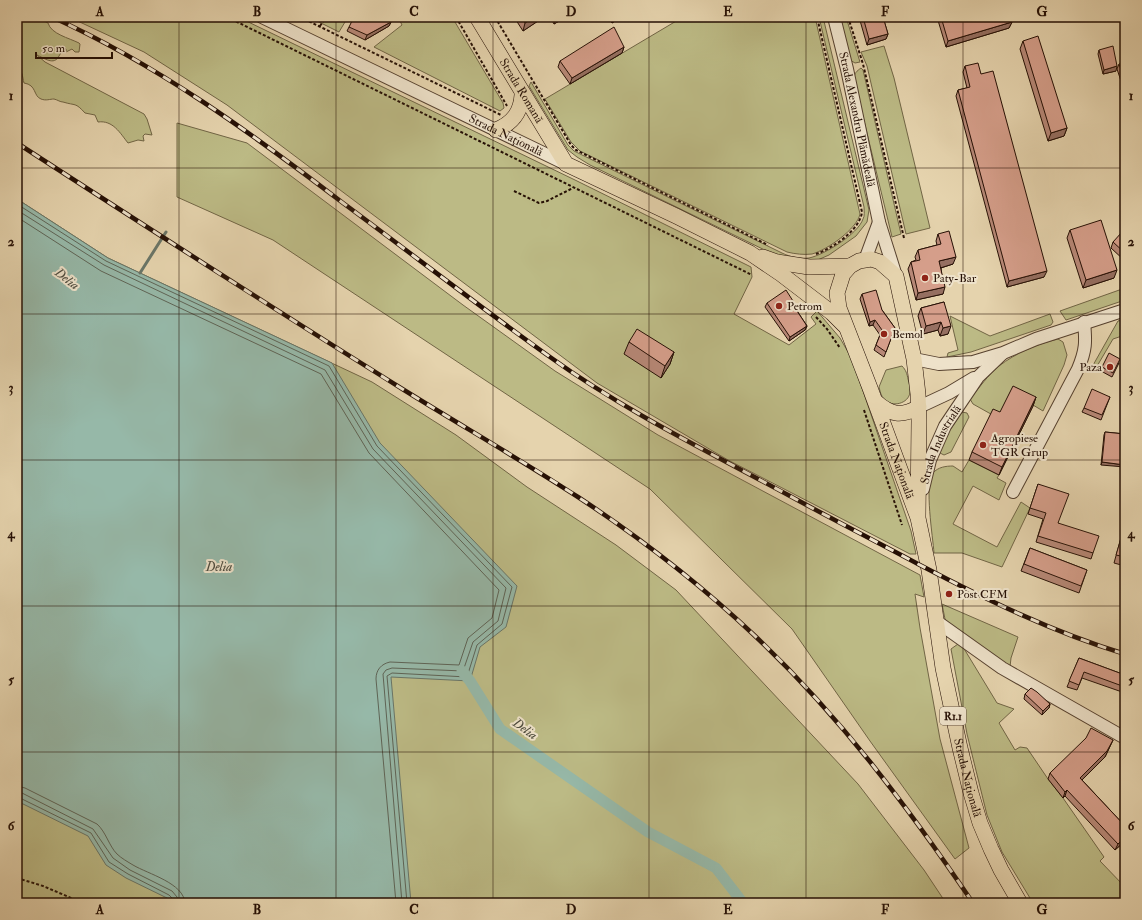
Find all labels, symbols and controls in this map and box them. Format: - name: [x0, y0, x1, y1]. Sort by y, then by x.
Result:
- text: A: [95, 4, 105, 20]
- text: B: [253, 4, 261, 20]
- text: C: [409, 4, 419, 20]
- text: D: [566, 4, 577, 20]
- text: E: [723, 4, 733, 20]
- text: F: [881, 4, 890, 20]
- text: G: [1037, 4, 1048, 20]
- scale bar: [36, 34, 112, 60]
- text: 50 m: [42, 41, 66, 56]
- street label: Strada Alexandru Plămădeală: [835, 50, 879, 189]
- street label: Strada Romană: [496, 55, 547, 127]
- text: 1: [9, 88, 14, 104]
- text: 1: [1129, 88, 1134, 104]
- street label: Strada Națională: [466, 111, 547, 160]
- text: 2: [8, 234, 15, 250]
- text: 2: [1128, 234, 1135, 250]
- water label: Delia: [51, 264, 82, 293]
- place label: Paty-Bar: [933, 271, 977, 286]
- marker: Paty-Bar: [920, 273, 930, 283]
- place label: Petrom: [787, 299, 823, 314]
- marker: Petrom: [774, 301, 784, 311]
- place label: Bemol: [892, 327, 923, 342]
- marker: Bemol: [879, 329, 889, 339]
- place label: Paza: [1080, 360, 1103, 375]
- marker: Paza: [1105, 362, 1115, 372]
- text: 3: [9, 380, 14, 396]
- text: 3: [1129, 380, 1134, 396]
- street label: Strada Industrială: [917, 401, 965, 485]
- street label: Strada Națională: [876, 420, 918, 502]
- place label: Agropiese TGR Grup: [990, 431, 1048, 460]
- marker: Agropiese TGR Grup: [978, 440, 988, 450]
- text: 4: [6, 526, 15, 542]
- text: 4: [1126, 526, 1135, 542]
- water label: Delia: [205, 559, 232, 575]
- place label: Post CFM: [957, 587, 1008, 602]
- marker: Post CFM: [944, 589, 954, 599]
- text: 5: [8, 672, 14, 688]
- text: 5: [1128, 672, 1134, 688]
- road number: R1.1: [940, 707, 966, 725]
- water label: Delia: [509, 714, 540, 743]
- street label: Strada Națională: [951, 737, 986, 820]
- text: 6: [8, 818, 16, 834]
- text: 6: [1128, 818, 1136, 834]
- text: A: [95, 902, 105, 918]
- text: B: [253, 902, 261, 918]
- text: C: [409, 902, 419, 918]
- text: D: [566, 902, 577, 918]
- text: E: [723, 902, 733, 918]
- text: F: [881, 902, 890, 918]
- text: G: [1037, 902, 1048, 918]

